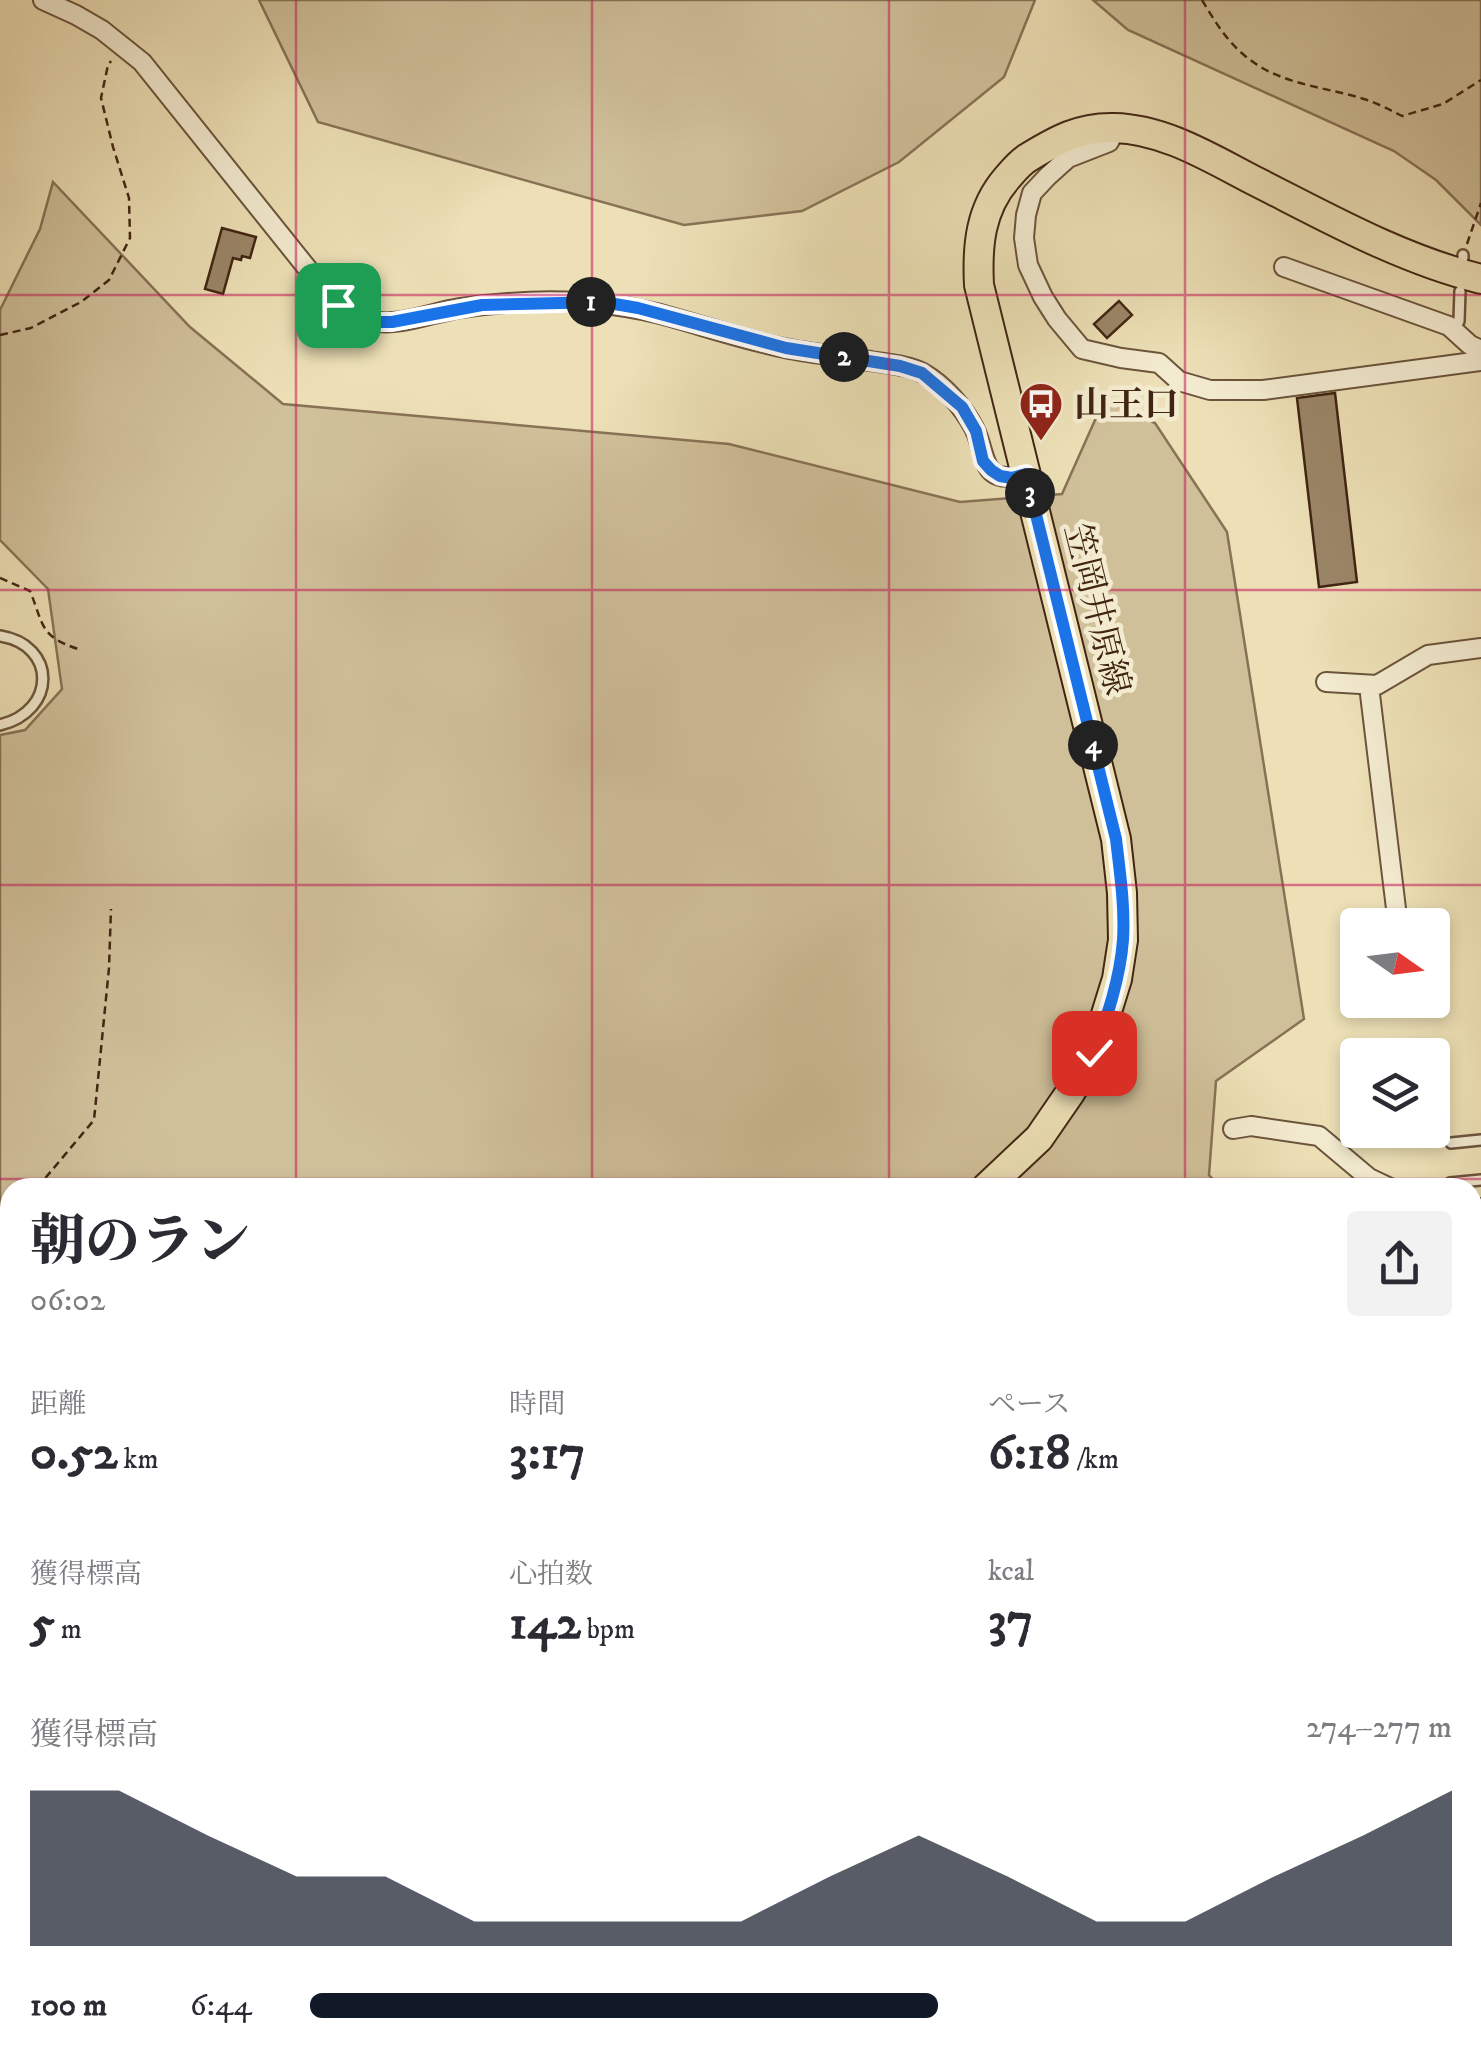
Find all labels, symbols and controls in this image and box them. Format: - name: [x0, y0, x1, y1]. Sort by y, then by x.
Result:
- pin: [296, 263, 381, 348]
- pin: 1: [566, 277, 616, 327]
- icon: arrive: [311, 278, 366, 333]
- text: 1: [586, 284, 596, 319]
- pin: 2: [819, 332, 869, 382]
- text: 2: [837, 339, 851, 374]
- bus stop icon: 山王口: [1018, 381, 1064, 442]
- place label: 山王口: [1074, 384, 1179, 428]
- pin: 3: [1005, 468, 1055, 518]
- text: 3: [1025, 475, 1035, 510]
- street label: 笠岡井原線: [1054, 519, 1139, 700]
- pin: 4: [1068, 720, 1118, 770]
- text: 4: [1085, 727, 1101, 762]
- north arrow: [1340, 908, 1450, 1018]
- map controls: [1340, 908, 1450, 1148]
- pin: [1052, 1011, 1137, 1096]
- icon: check: [1067, 1026, 1122, 1081]
- button: layers: [1340, 1038, 1450, 1148]
- text: 朝のラン: [30, 1209, 250, 1278]
- button: share: [1347, 1211, 1452, 1316]
- text: 06:02: [30, 1281, 105, 1321]
- text: 距離: [30, 1387, 86, 1422]
- text: 時間: [509, 1387, 565, 1422]
- text: ペース: [988, 1387, 1071, 1422]
- text: 0.52: [30, 1422, 118, 1485]
- text: 3:17: [509, 1422, 585, 1485]
- text: 6:18: [988, 1422, 1070, 1485]
- text: km: [118, 1442, 159, 1477]
- text: /km: [1070, 1442, 1119, 1477]
- text: kcal: [988, 1554, 1034, 1589]
- text: 獲得標高: [30, 1557, 142, 1592]
- text: 心拍数: [509, 1557, 593, 1592]
- text: 37: [988, 1589, 1033, 1652]
- text: 5: [30, 1592, 55, 1655]
- text: 142: [509, 1592, 581, 1655]
- text: m: [55, 1612, 82, 1647]
- text: bpm: [581, 1612, 635, 1647]
- text: 274–277 m: [1306, 1708, 1452, 1748]
- text: 獲得標高: [30, 1716, 158, 1756]
- text: 100 m: [30, 1986, 107, 2026]
- text: 6:44: [190, 1986, 252, 2026]

